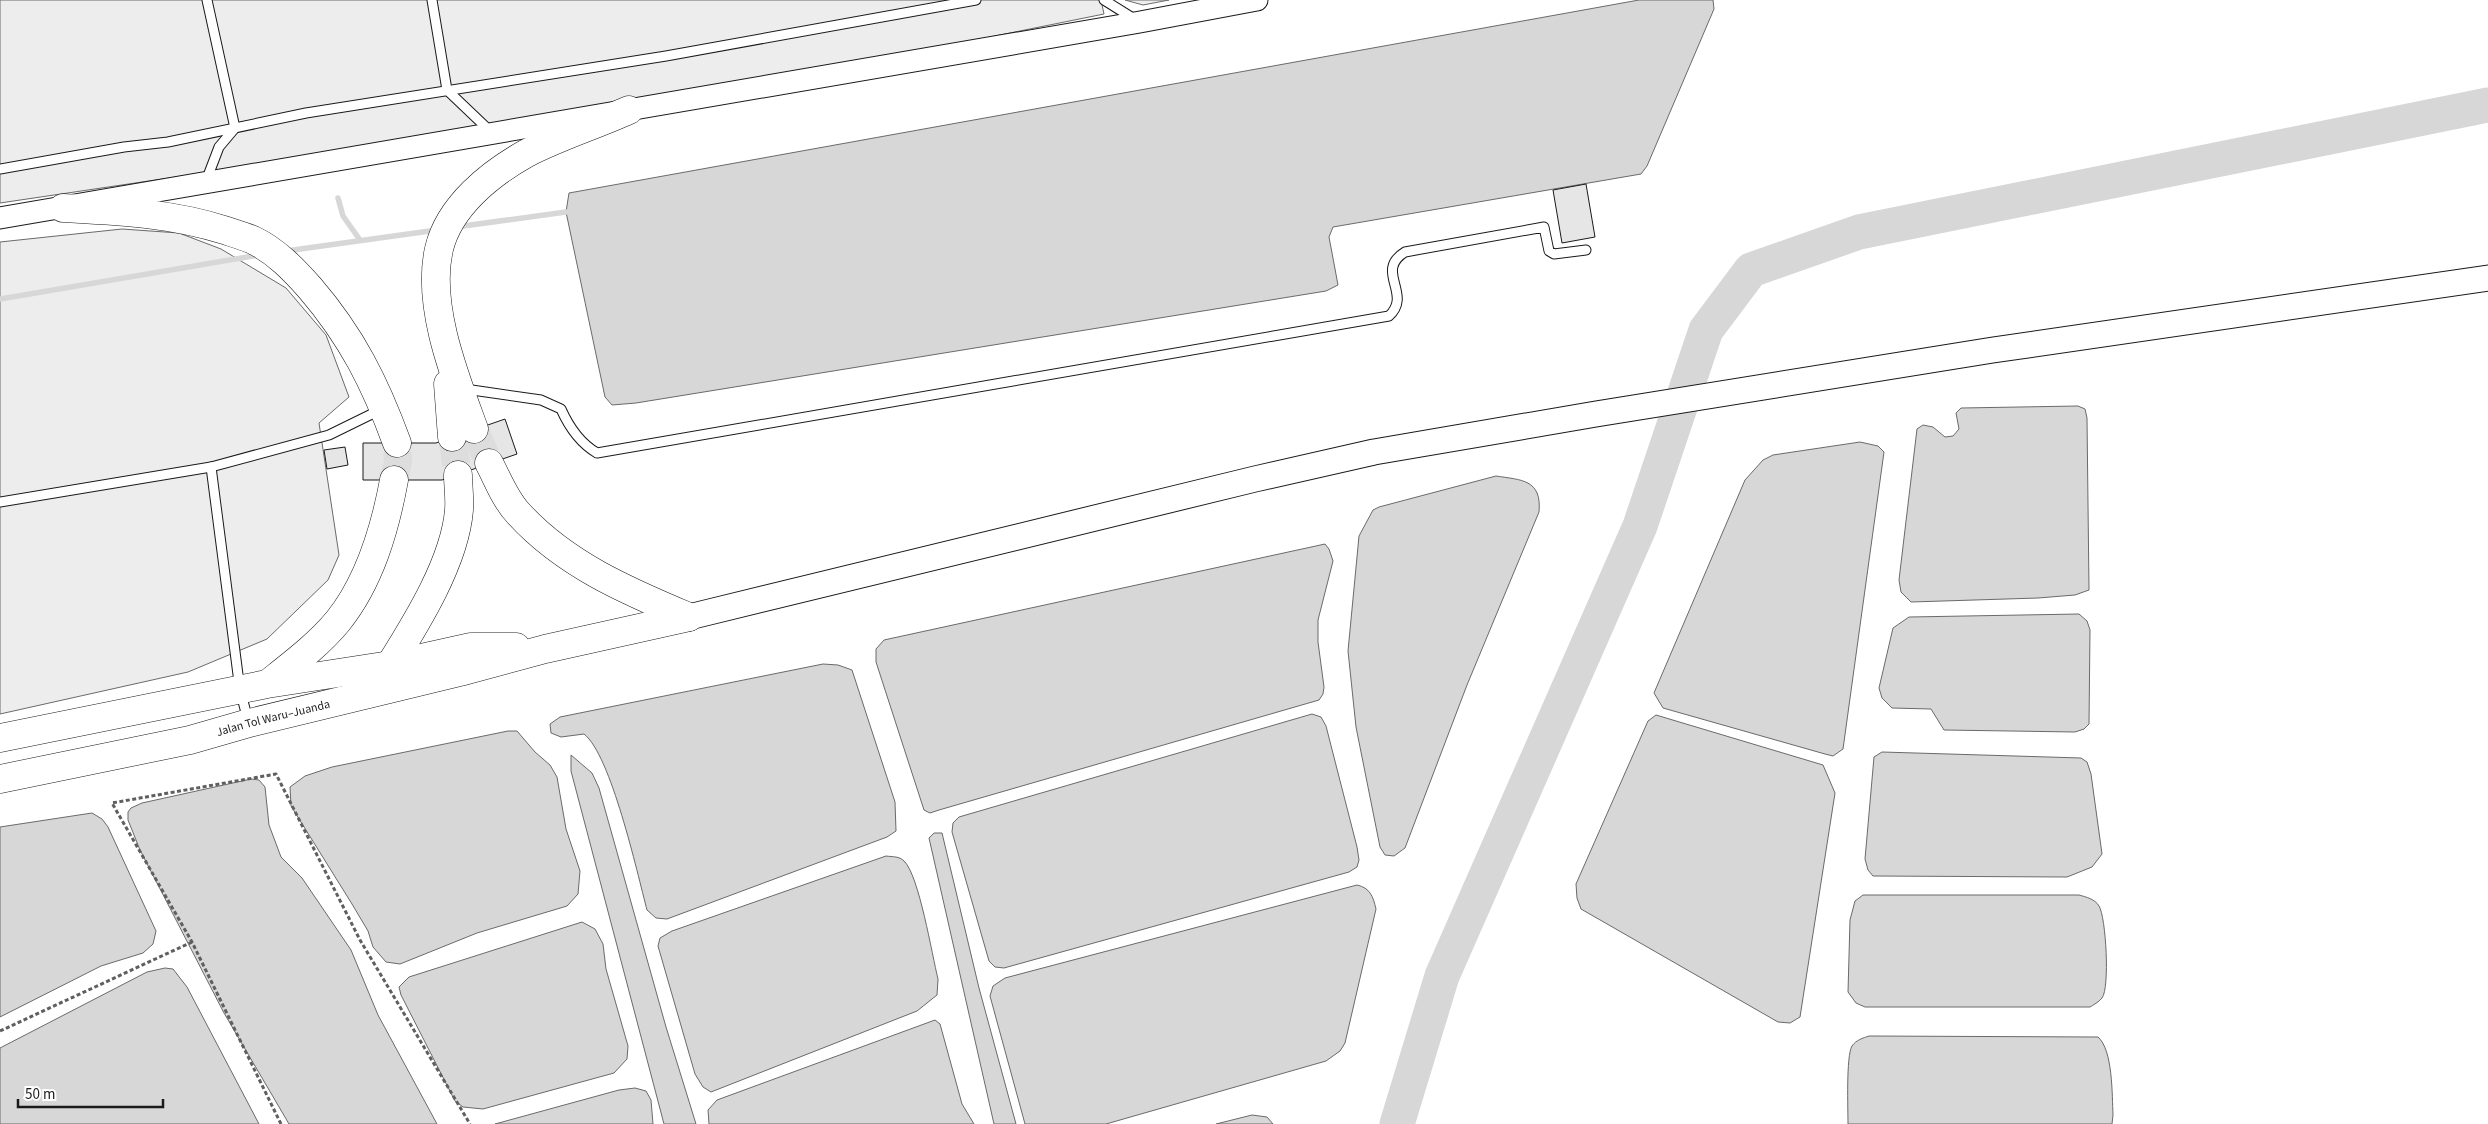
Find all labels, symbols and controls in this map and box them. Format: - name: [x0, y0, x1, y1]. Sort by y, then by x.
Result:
- street label: Jalan Tol Waru–Juanda: [214, 696, 332, 741]
- scale bar: [18, 1076, 162, 1108]
- text: 50 m: [25, 1084, 55, 1105]

